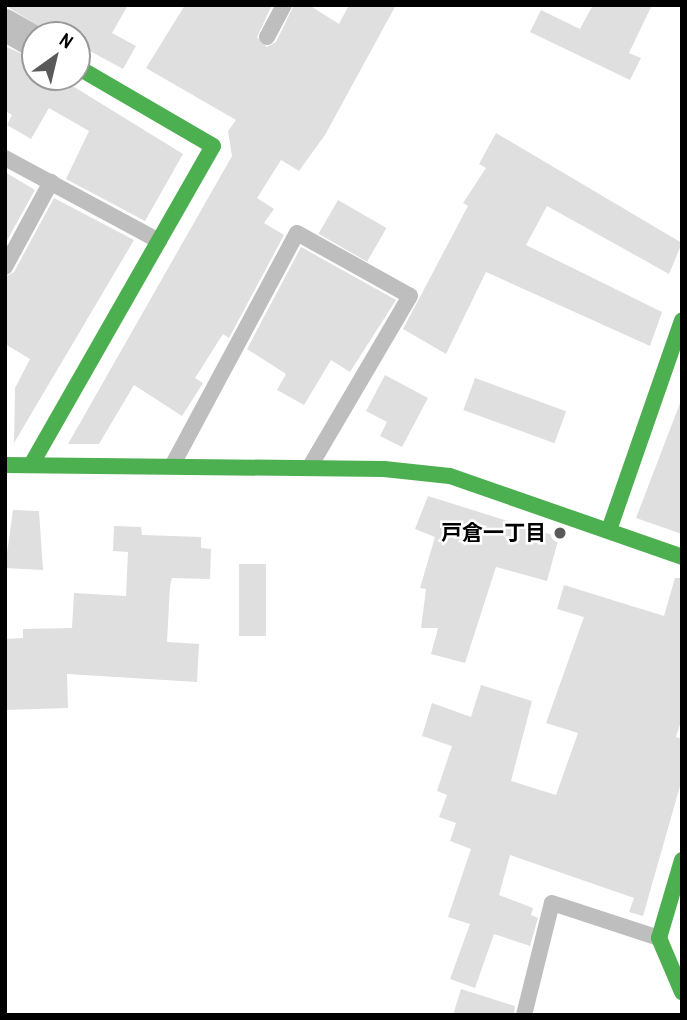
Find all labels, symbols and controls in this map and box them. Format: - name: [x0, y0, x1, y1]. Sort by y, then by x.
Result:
- north arrow: [21, 21, 91, 91]
- text: N: [55, 26, 79, 54]
- place label: 戸倉一丁目: [441, 520, 546, 546]
- marker: 戸倉一丁目: [552, 525, 568, 541]

